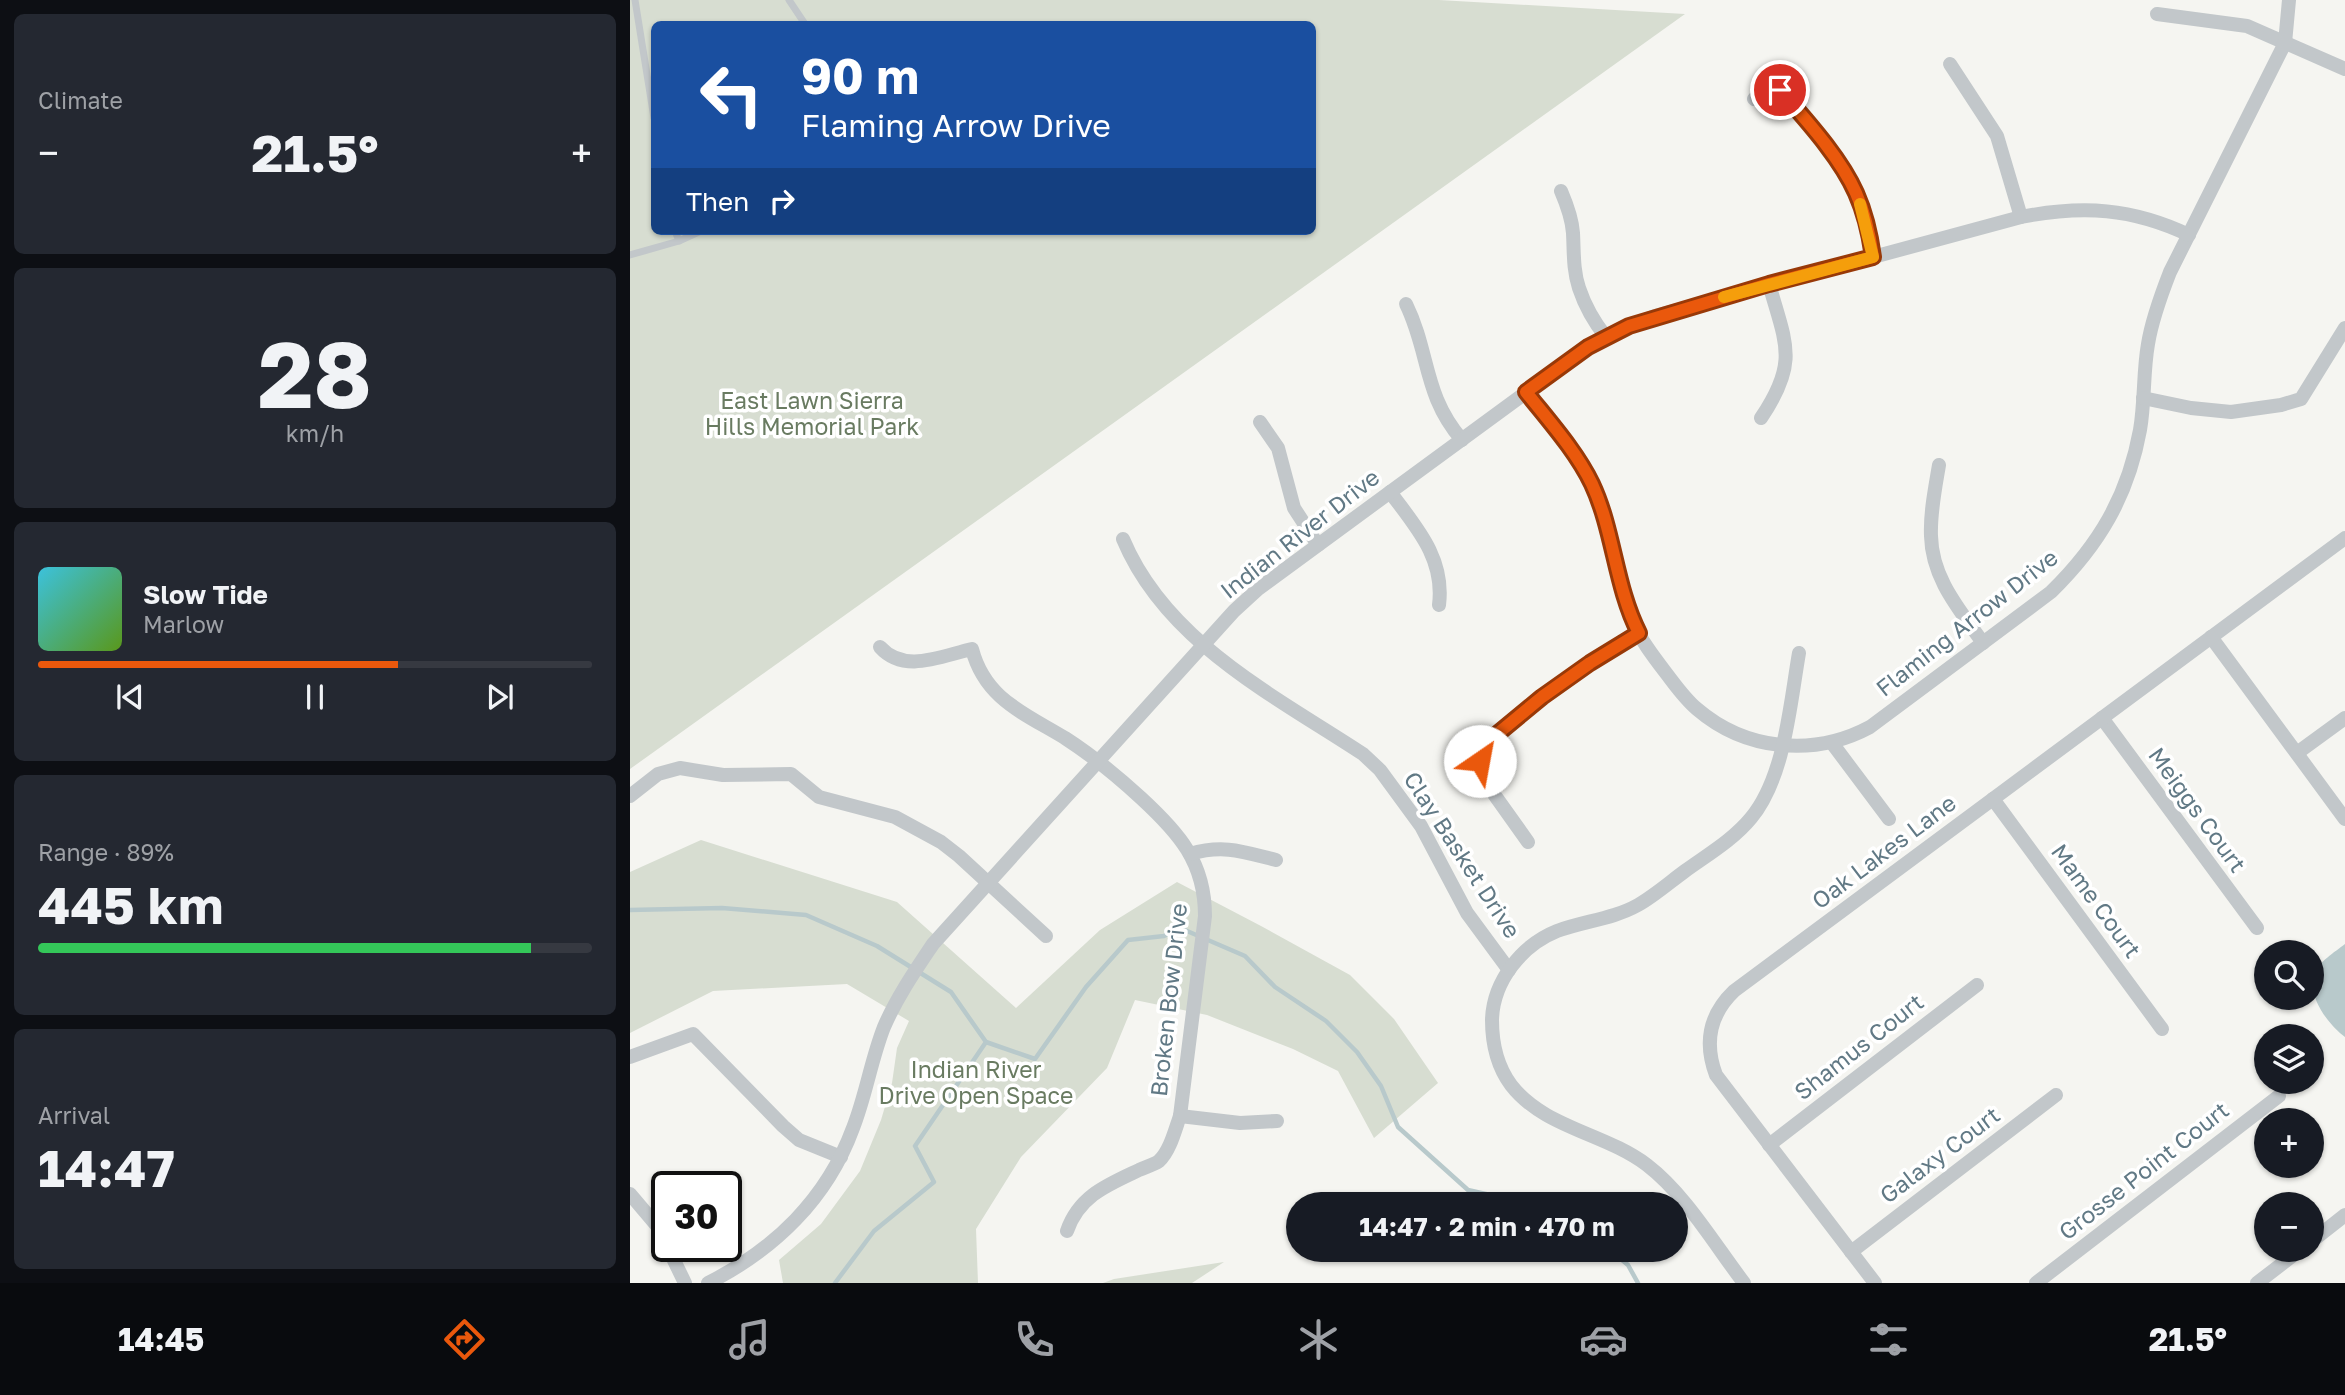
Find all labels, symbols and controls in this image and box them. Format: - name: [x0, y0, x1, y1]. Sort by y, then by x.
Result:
- text: 90 m: [801, 46, 919, 105]
- icon: left: [686, 49, 777, 140]
- pin: [1750, 60, 1810, 120]
- icon: arrive: [1761, 71, 1799, 109]
- text: Climate: [38, 86, 123, 114]
- text: Flaming Arrow Drive: [801, 106, 1111, 144]
- text: 21.5°: [251, 121, 379, 183]
- text: −: [38, 130, 59, 175]
- text: +: [571, 130, 592, 175]
- icon: right: [763, 182, 801, 220]
- text: Then: [686, 186, 749, 217]
- text: 28: [258, 319, 372, 428]
- park label: East Lawn Sierra Hills Memorial Park: [705, 386, 919, 440]
- text: km/h: [286, 419, 344, 447]
- street label: Indian River Drive: [1214, 463, 1384, 604]
- street label: Flaming Arrow Drive: [1870, 543, 2063, 702]
- text: Slow Tide: [143, 579, 268, 610]
- text: Marlow: [143, 610, 224, 638]
- icon: previous: [111, 678, 149, 716]
- icon: pause: [296, 678, 334, 716]
- icon: next: [481, 678, 519, 716]
- position arrow: [1443, 724, 1517, 798]
- street label: Meiggs Court: [2143, 742, 2252, 877]
- street label: Clay Basket Drive: [1399, 766, 1527, 943]
- street label: Oak Lakes Lane: [1806, 788, 1961, 914]
- text: Range · 89%: [38, 838, 174, 866]
- street label: Mame Court: [2046, 838, 2148, 963]
- text: 445 km: [38, 873, 223, 935]
- street label: Broken Bow Drive: [1144, 902, 1192, 1098]
- map controls: [2254, 940, 2324, 1262]
- button: search: [2254, 940, 2324, 1010]
- street label: Shamus Court: [1788, 987, 1928, 1105]
- button: layers: [2254, 1024, 2324, 1094]
- park label: Indian River Drive Open Space: [879, 1055, 1073, 1109]
- street label: Grosse Point Court: [2053, 1095, 2234, 1245]
- street label: Galaxy Court: [1874, 1100, 2005, 1208]
- text: Arrival: [38, 1101, 110, 1129]
- button: +: [2254, 1108, 2324, 1178]
- text: 14:47: [38, 1136, 175, 1198]
- speed limit sign: 30: [651, 1171, 742, 1262]
- button: −: [2254, 1192, 2324, 1262]
- text: 14:47 · 2 min · 470 m: [1359, 1211, 1615, 1242]
- icon: directions: [440, 1315, 489, 1364]
- icon: music: [725, 1315, 774, 1364]
- icon: phone: [1010, 1315, 1059, 1364]
- icon: climate: [1294, 1315, 1343, 1364]
- icon: car: [1579, 1315, 1628, 1364]
- icon: filters: [1864, 1315, 1913, 1364]
- text: 14:45: [118, 1320, 204, 1358]
- text: 21.5°: [2149, 1320, 2227, 1358]

